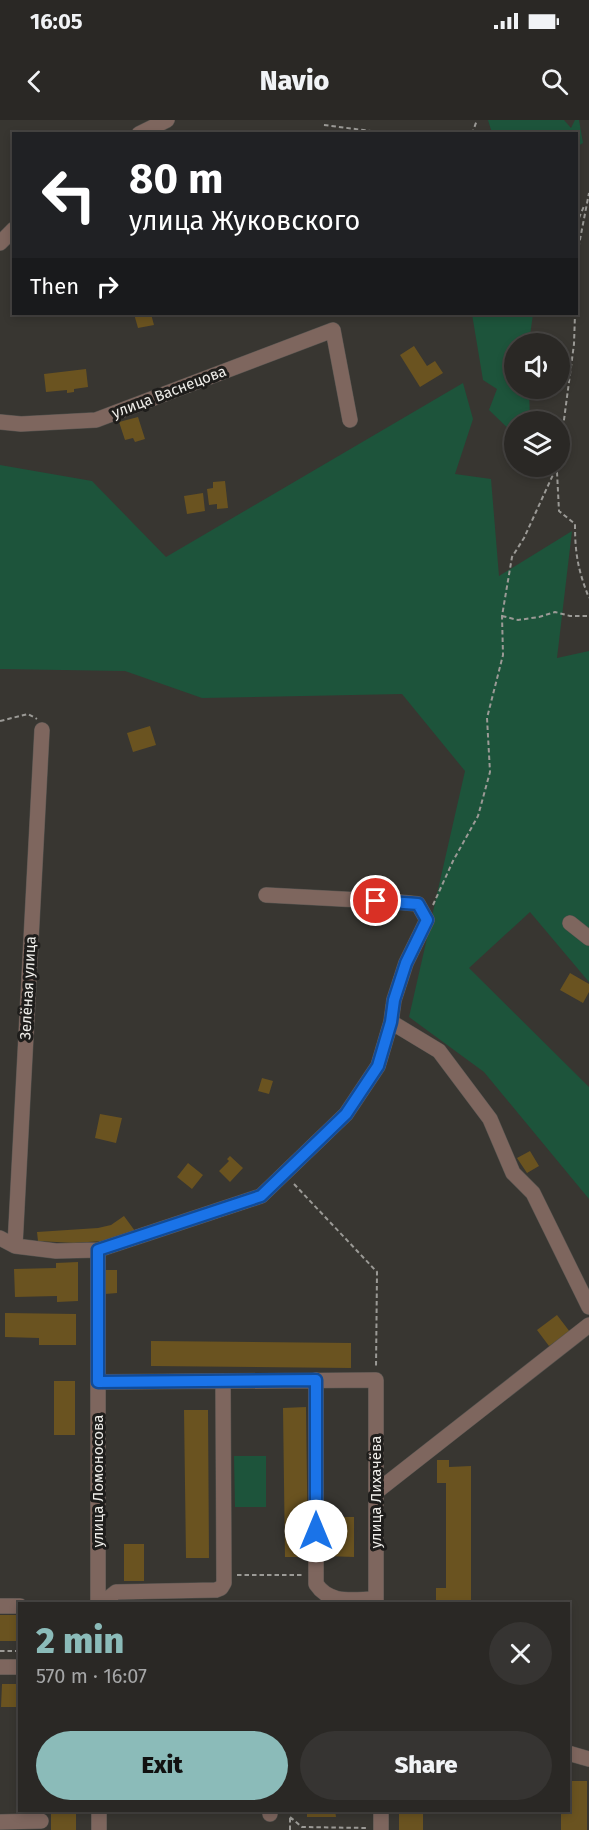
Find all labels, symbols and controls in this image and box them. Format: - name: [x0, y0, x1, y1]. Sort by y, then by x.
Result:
- text: 16:05: [30, 8, 83, 35]
- icon: back: [18, 65, 51, 98]
- text: Navio: [260, 65, 329, 97]
- icon: search: [538, 65, 571, 98]
- text: 80 m: [129, 154, 223, 204]
- icon: left: [30, 156, 108, 234]
- text: улица Жуковского: [129, 205, 360, 237]
- icon: right: [91, 270, 124, 303]
- text: Then: [30, 273, 79, 300]
- map controls: [504, 333, 570, 477]
- button: sound: [504, 333, 570, 399]
- street label: улица Васнецова: [109, 362, 229, 422]
- button: layers: [504, 411, 570, 477]
- pin: [350, 875, 401, 926]
- icon: arrive: [359, 884, 392, 917]
- street label: Зелёная улица: [16, 936, 40, 1040]
- street label: улица Ломоносова: [89, 1415, 107, 1548]
- street label: улица Лихачёва: [367, 1436, 385, 1548]
- position arrow: [284, 1499, 348, 1563]
- text: 2 min: [36, 1619, 124, 1663]
- button: close: [489, 1622, 552, 1685]
- text: 570 m · 16:07: [36, 1664, 147, 1688]
- button: Exit: [36, 1731, 288, 1800]
- button: Share: [300, 1731, 552, 1800]

